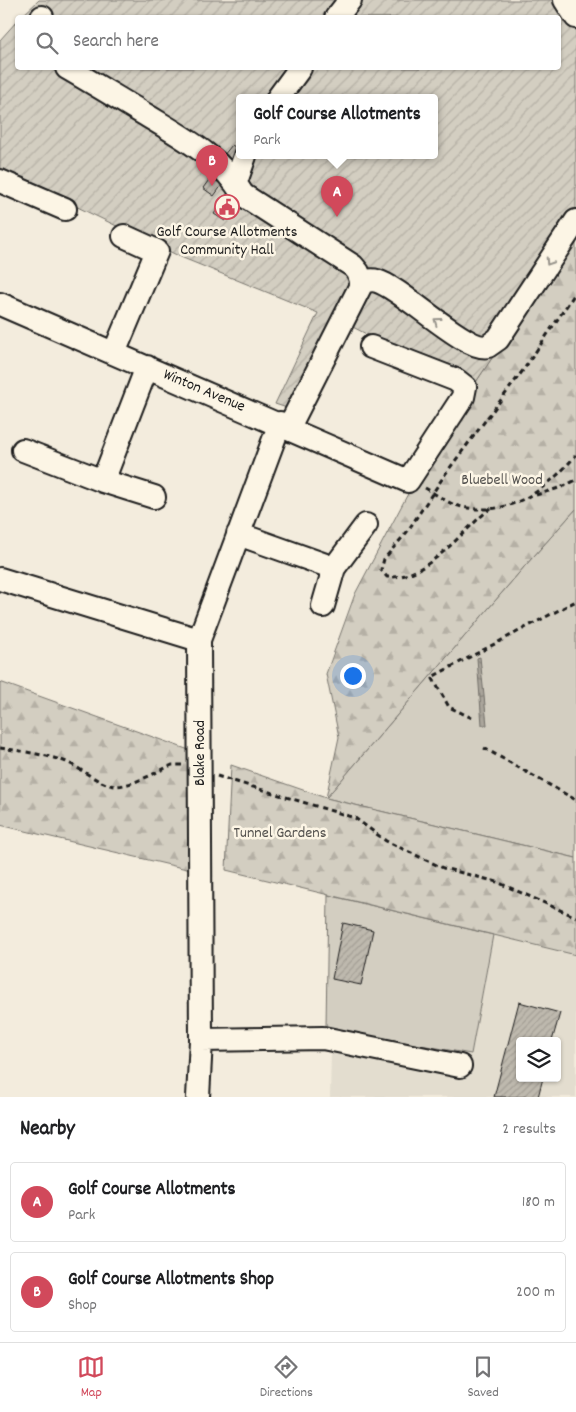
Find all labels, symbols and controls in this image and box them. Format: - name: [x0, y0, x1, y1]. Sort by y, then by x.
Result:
- search box: [15, 15, 561, 70]
- icon: search: [33, 29, 61, 57]
- text: Search here: [73, 29, 159, 56]
- popup: [236, 94, 438, 159]
- text: Golf Course Allotments: [253, 102, 421, 129]
- text: Park: [253, 129, 281, 152]
- pin: B: [196, 145, 228, 186]
- pin: A: [321, 176, 353, 217]
- public building icon: Golf Course Allotments Community Hall: [214, 194, 240, 220]
- place label: Golf Course Allotments Community Hall: [156, 221, 298, 262]
- one-way arrow: [545, 256, 555, 265]
- one-way arrow: [433, 318, 443, 327]
- street label: Winton Avenue: [159, 363, 249, 419]
- park label: Bluebell Wood: [461, 469, 543, 492]
- your location: [340, 663, 366, 689]
- street label: Blake Road: [189, 720, 212, 786]
- park label: Tunnel Gardens: [234, 822, 327, 845]
- map controls: [516, 1037, 561, 1082]
- button: layers: [516, 1037, 561, 1082]
- text: Nearby: [20, 1115, 75, 1145]
- text: 2 results: [502, 1118, 556, 1141]
- text: Golf Course Allotments: [68, 1177, 236, 1204]
- text: A: [33, 1191, 41, 1214]
- text: 180 m: [522, 1191, 555, 1214]
- text: Park: [68, 1204, 95, 1227]
- text: Golf Course Allotments Shop: [68, 1267, 274, 1294]
- text: B: [33, 1281, 41, 1304]
- text: 200 m: [516, 1281, 555, 1304]
- text: Shop: [68, 1294, 97, 1317]
- tab: Map: [77, 1353, 105, 1403]
- tab: Directions: [260, 1353, 313, 1403]
- tab: Saved: [467, 1353, 499, 1403]

